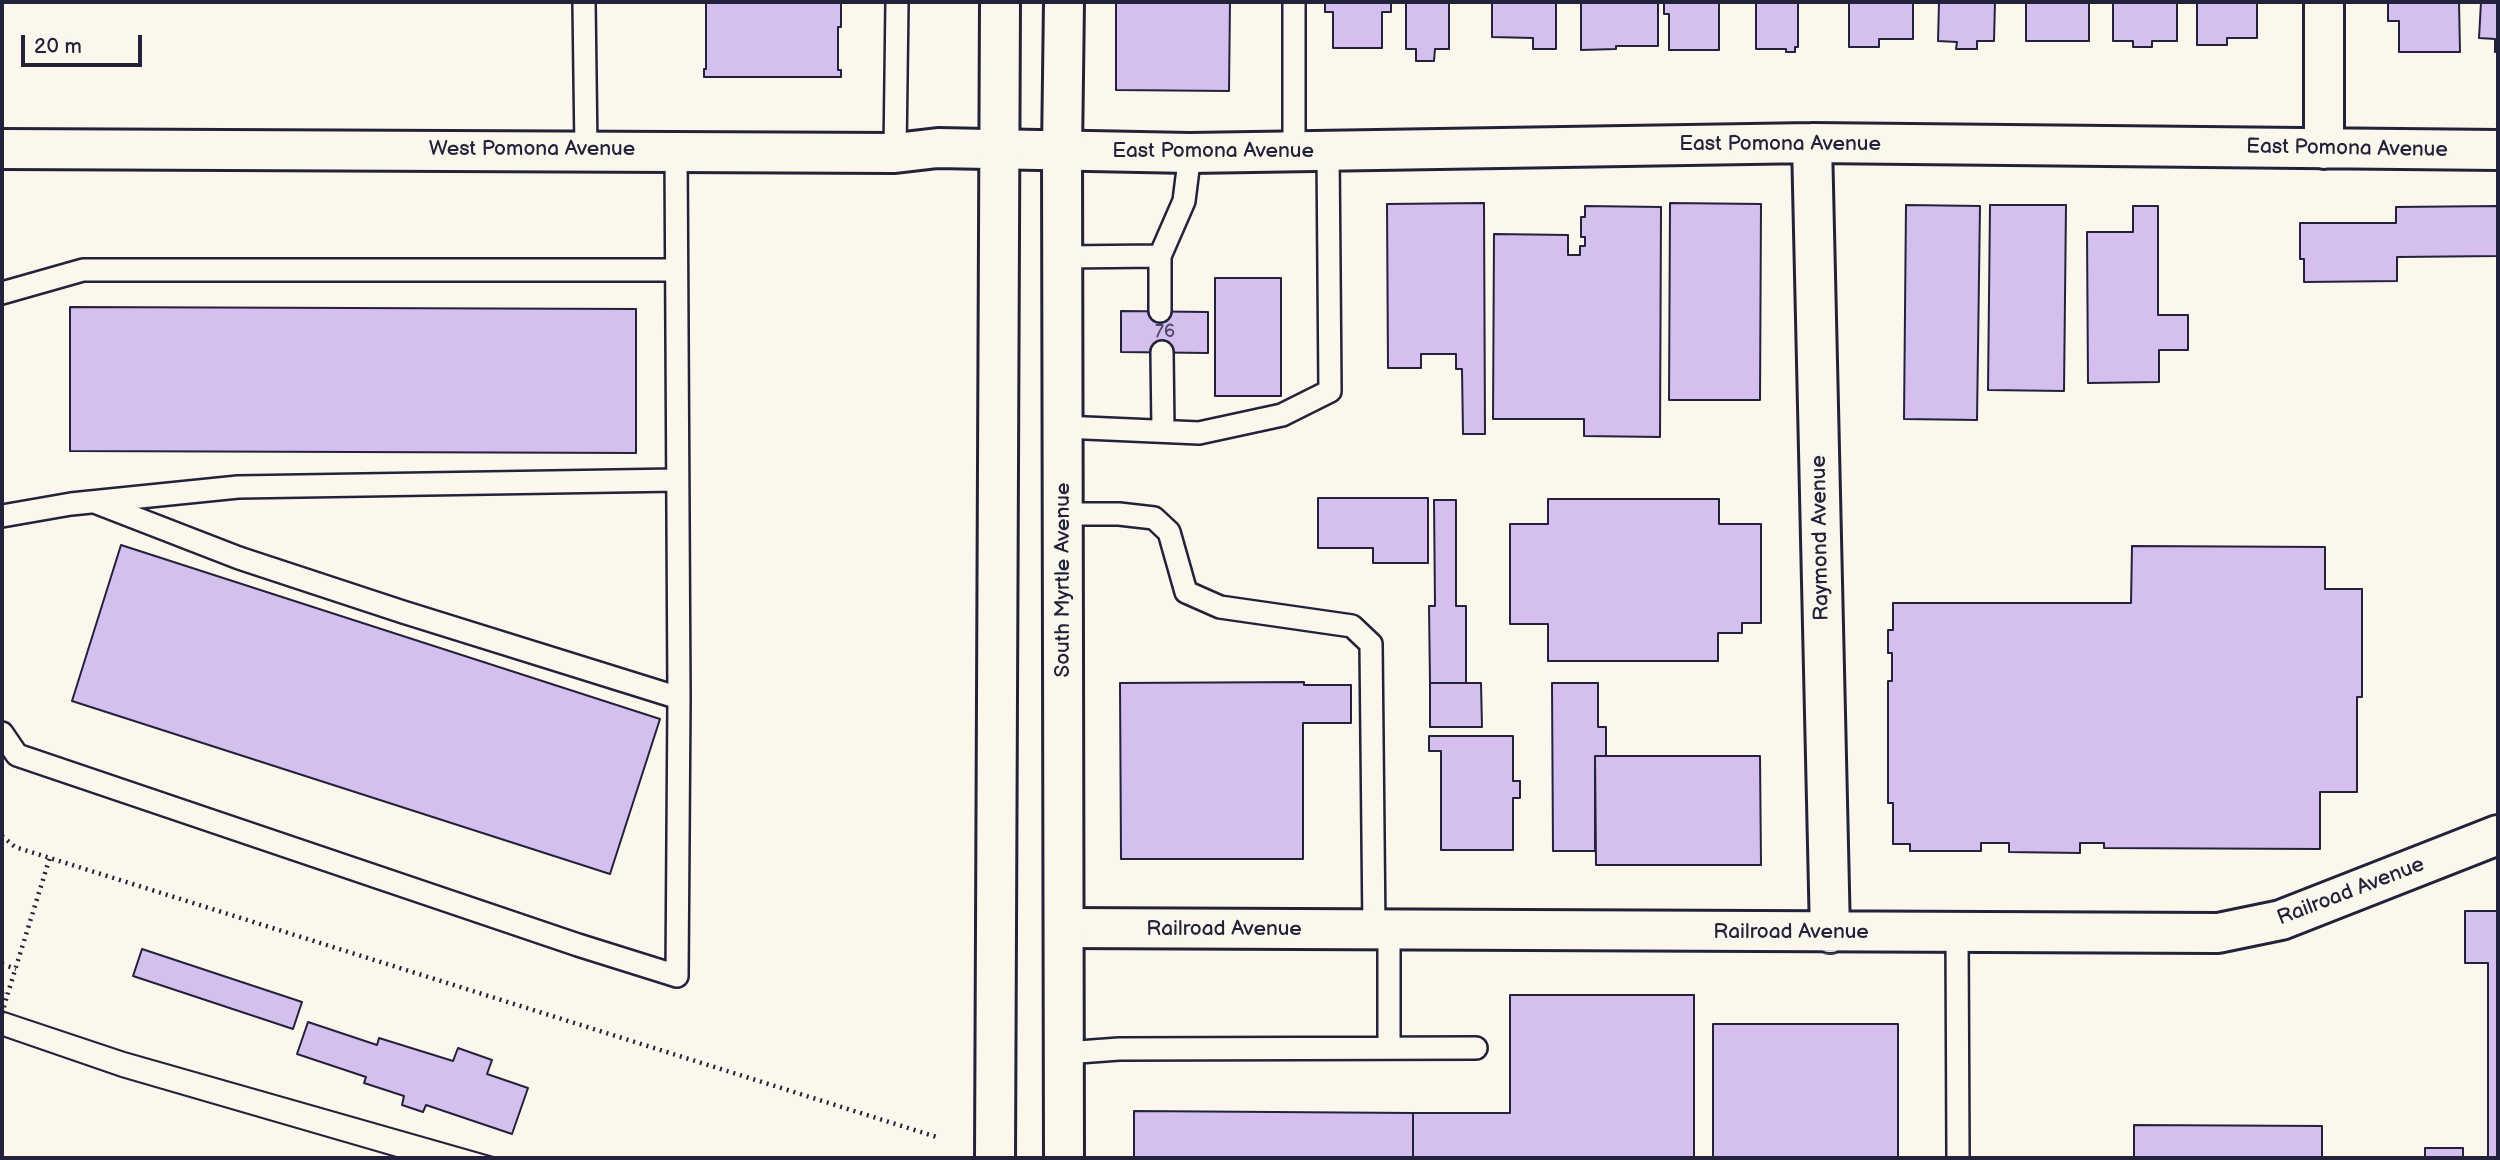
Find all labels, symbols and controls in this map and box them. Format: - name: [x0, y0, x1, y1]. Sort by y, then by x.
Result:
- scale bar: [24, 21, 145, 65]
- text: 20 m: [34, 34, 82, 59]
- street label: East Pomona Avenue: [1679, 132, 1881, 158]
- street label: East Pomona Avenue: [2246, 135, 2448, 163]
- street label: West Pomona Avenue: [429, 137, 635, 163]
- street label: East Pomona Avenue: [1112, 139, 1314, 165]
- house number: 76: [1155, 321, 1175, 343]
- street label: Raymond Avenue: [1807, 455, 1835, 621]
- street label: South Myrtle Avenue: [1051, 483, 1077, 677]
- street label: Railroad Avenue: [2274, 852, 2428, 932]
- street label: Railroad Avenue: [1146, 917, 1302, 943]
- street label: Railroad Avenue: [1713, 920, 1869, 946]

